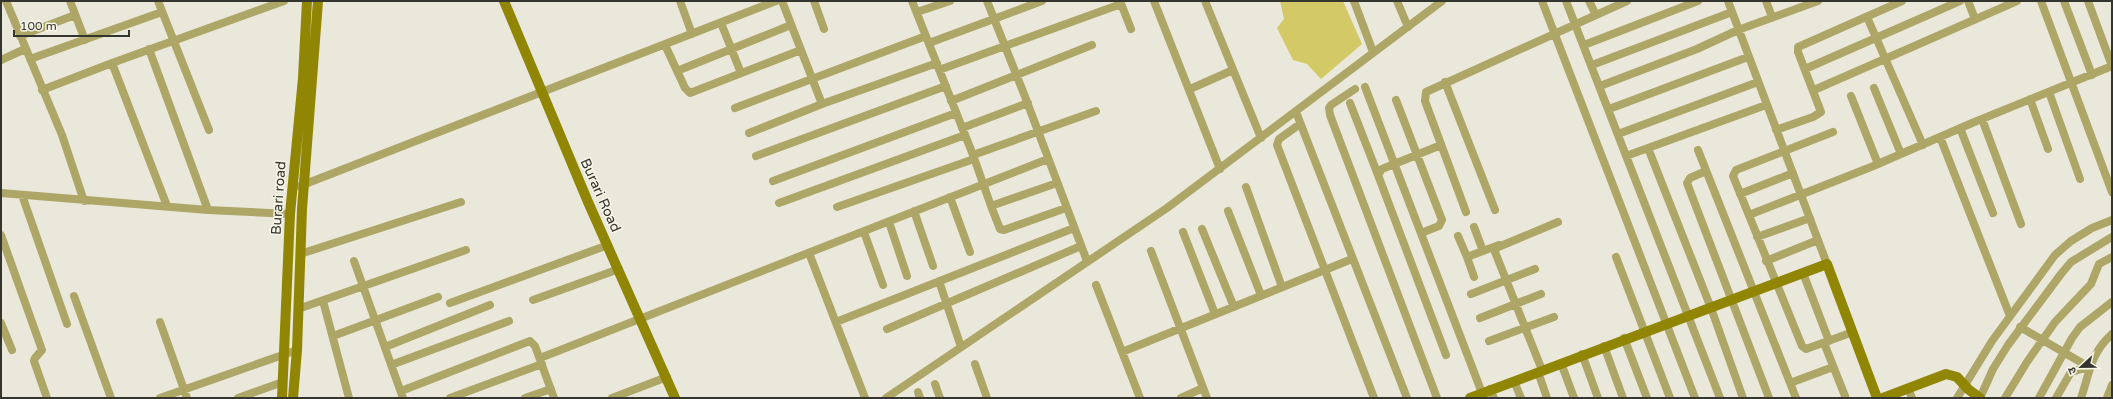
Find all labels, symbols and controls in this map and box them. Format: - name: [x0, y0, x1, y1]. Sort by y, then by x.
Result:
- scale bar: [14, 12, 129, 38]
- text: 100 m: [20, 19, 57, 33]
- street label: Burari Road: [577, 156, 624, 235]
- street label: Burari road: [267, 160, 290, 236]
- north arrow: [2061, 347, 2101, 387]
- text: उ: [2065, 365, 2079, 376]

